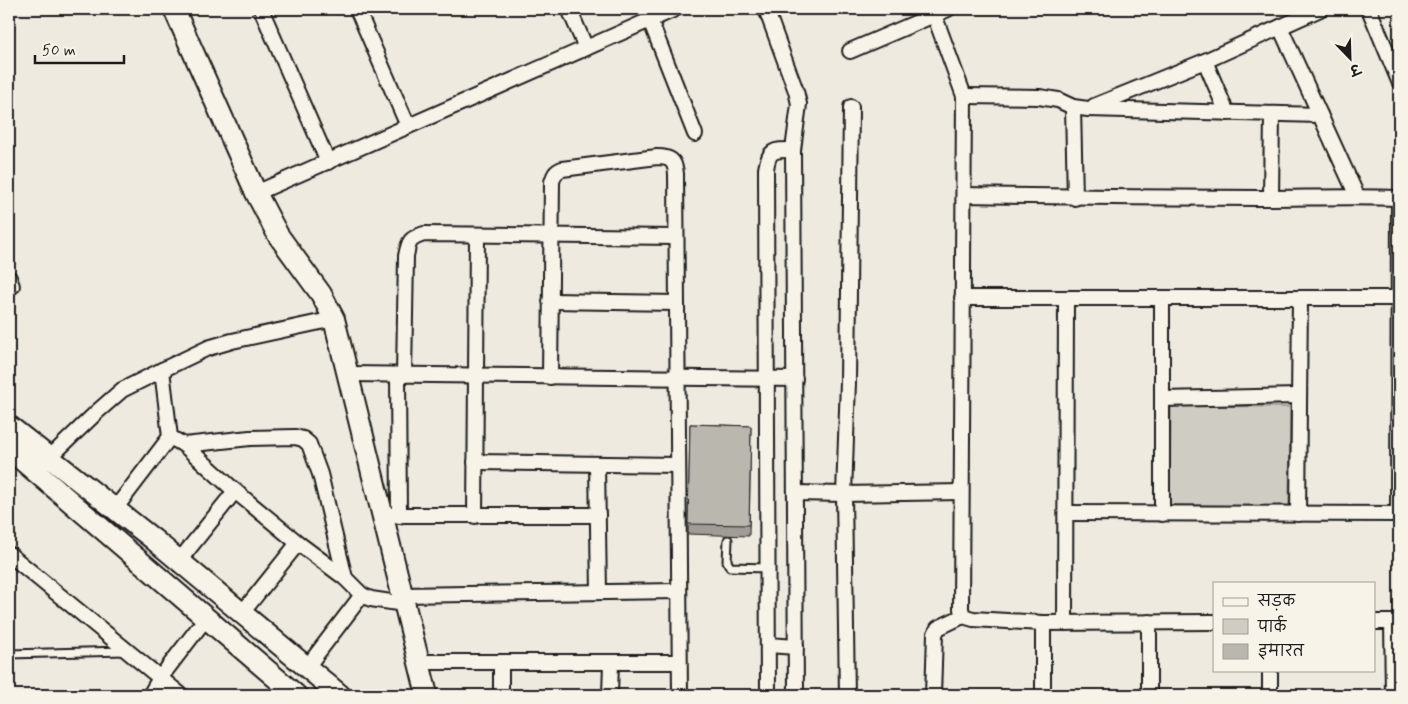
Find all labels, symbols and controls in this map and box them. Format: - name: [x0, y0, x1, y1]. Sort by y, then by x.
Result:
- scale bar: [35, 32, 124, 64]
- north arrow: [1326, 32, 1376, 82]
- text: 50 m: [42, 41, 76, 61]
- text: उ: [1345, 58, 1364, 80]
- legend: [1213, 582, 1376, 672]
- text: सड़क: [1257, 592, 1296, 612]
- text: पार्क: [1257, 615, 1288, 638]
- text: इमारत: [1258, 642, 1305, 662]

